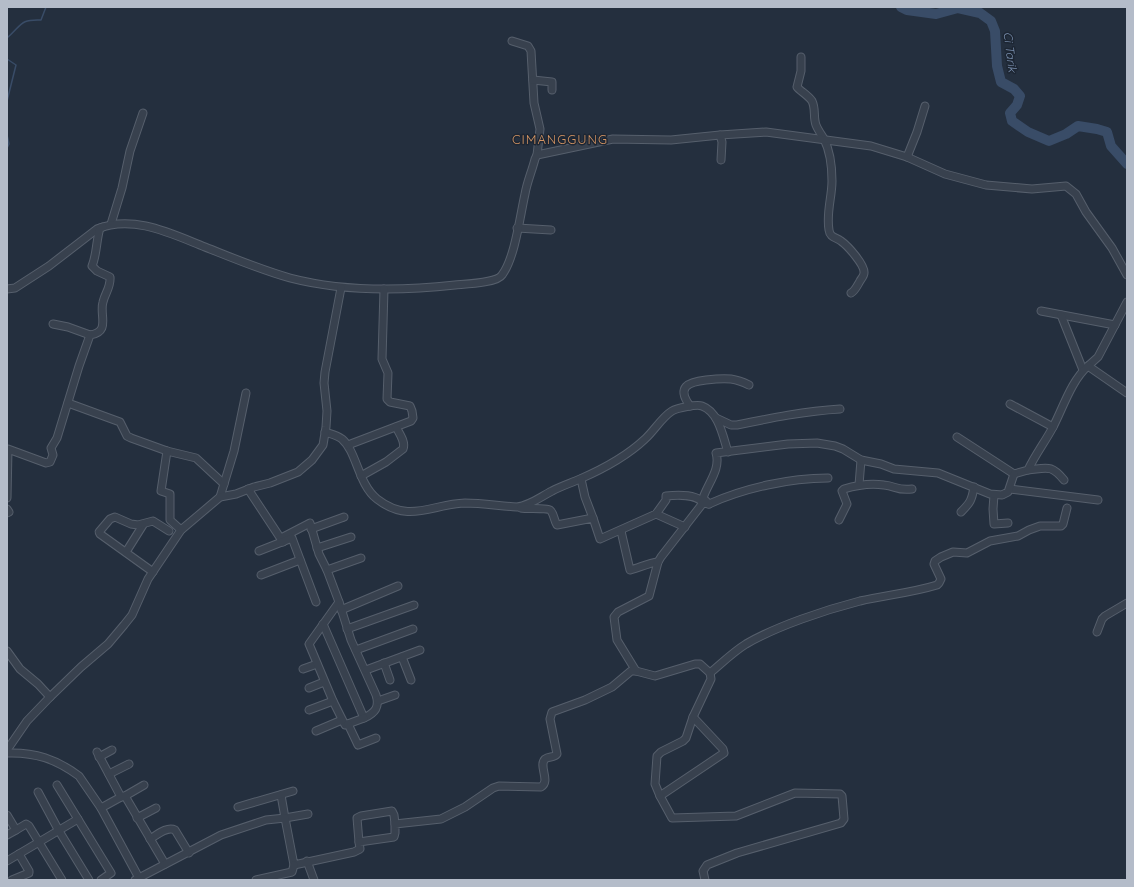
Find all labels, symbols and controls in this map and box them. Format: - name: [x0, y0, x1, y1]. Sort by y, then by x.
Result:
- water label: Ci Tarik: [1001, 31, 1021, 75]
- district label: CIMANGGUNG: [512, 131, 608, 147]

